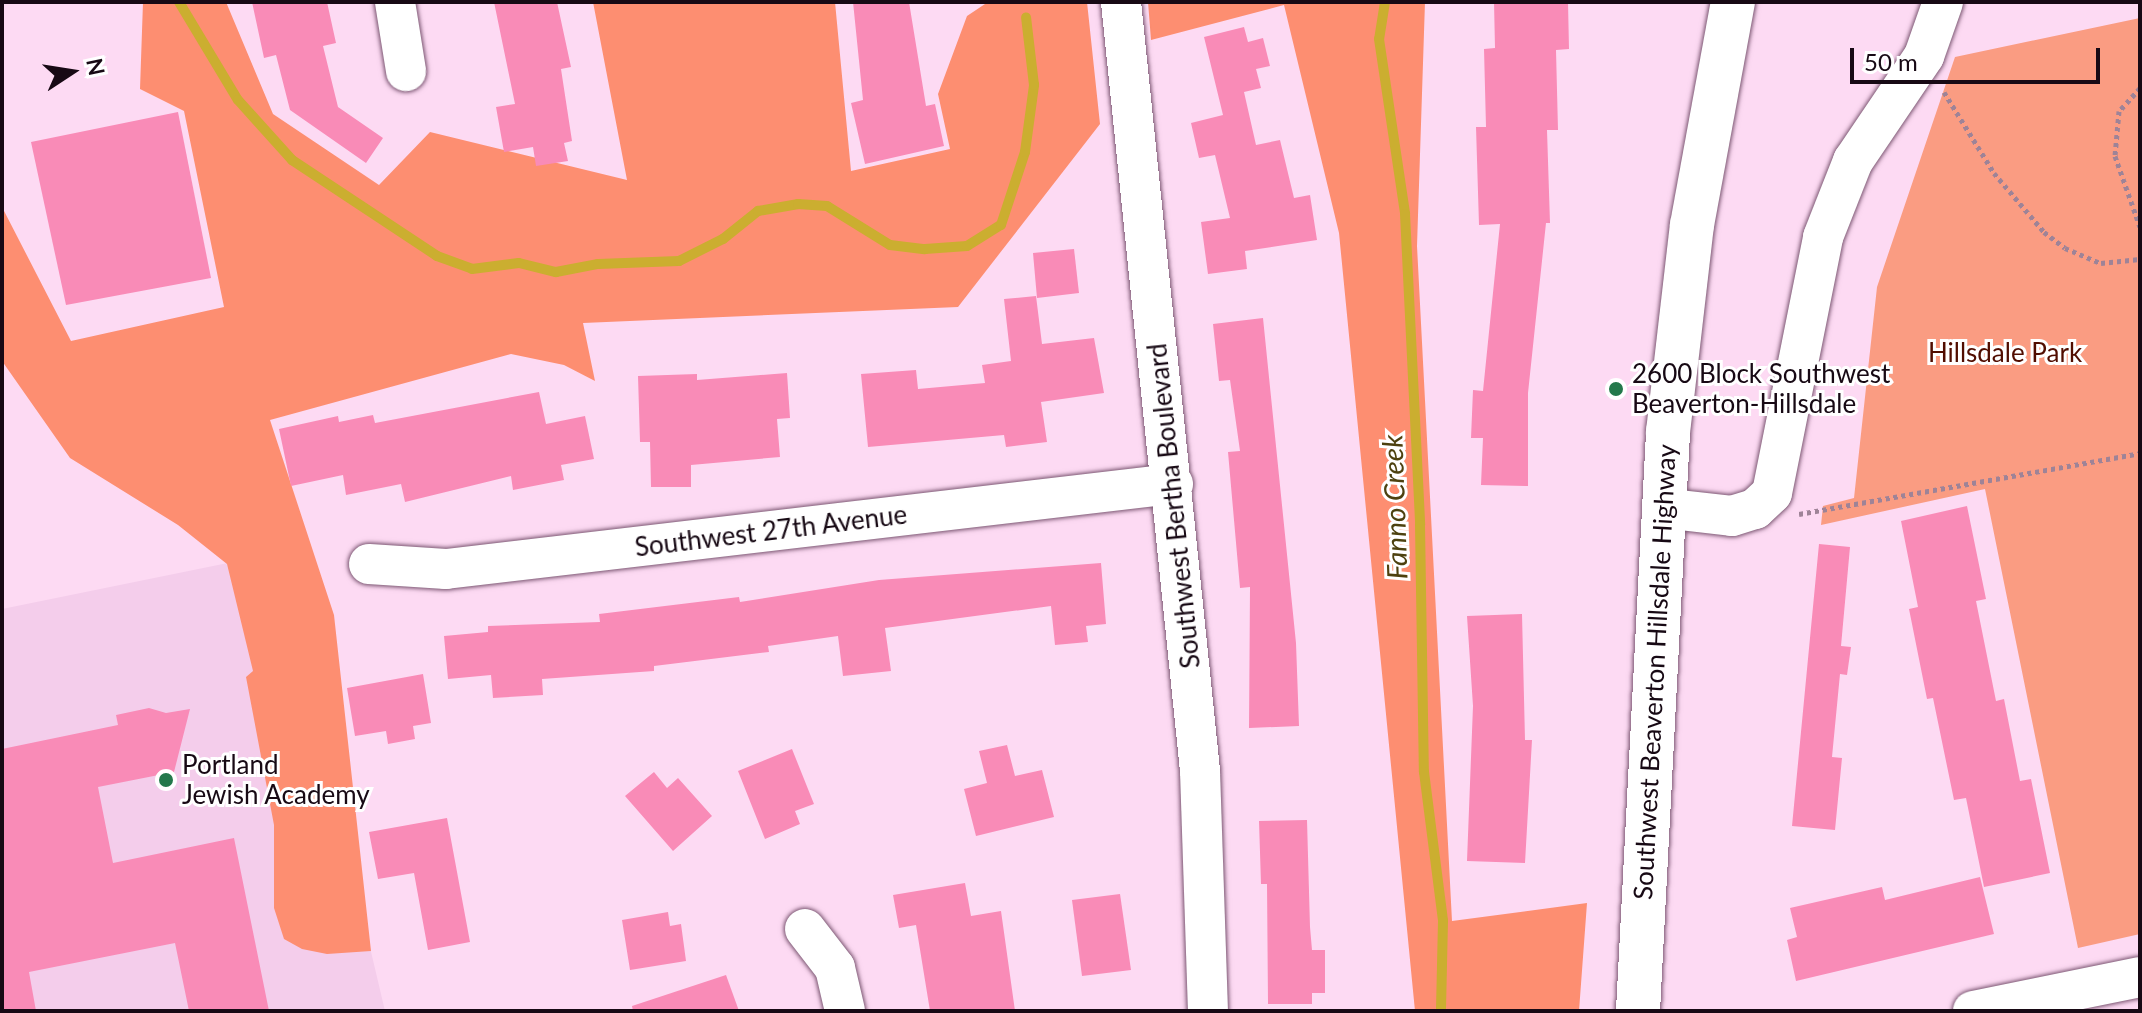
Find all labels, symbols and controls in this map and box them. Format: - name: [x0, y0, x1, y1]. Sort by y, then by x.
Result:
- north arrow: [32, 32, 112, 112]
- scale bar: [1854, 32, 2104, 82]
- text: 50 m: [1864, 47, 1918, 76]
- text: N: [81, 56, 111, 78]
- park label: Hillsdale Park: [1928, 337, 2082, 369]
- street label: Southwest Bertha Boulevard: [1141, 342, 1207, 670]
- place label: 2600 Block Southwest Beaverton-Hillsdale: [1632, 358, 1890, 420]
- marker: 2600 Block Southwest Beaverton-Hillsdale: [1607, 380, 1625, 398]
- water label: Fanno Creek: [1375, 434, 1413, 580]
- street label: Southwest Beaverton Hillsdale Highway: [1627, 443, 1683, 901]
- street label: Southwest 27th Avenue: [633, 499, 909, 563]
- place label: Portland Jewish Academy: [182, 749, 371, 810]
- marker: Portland Jewish Academy: [157, 771, 175, 789]

